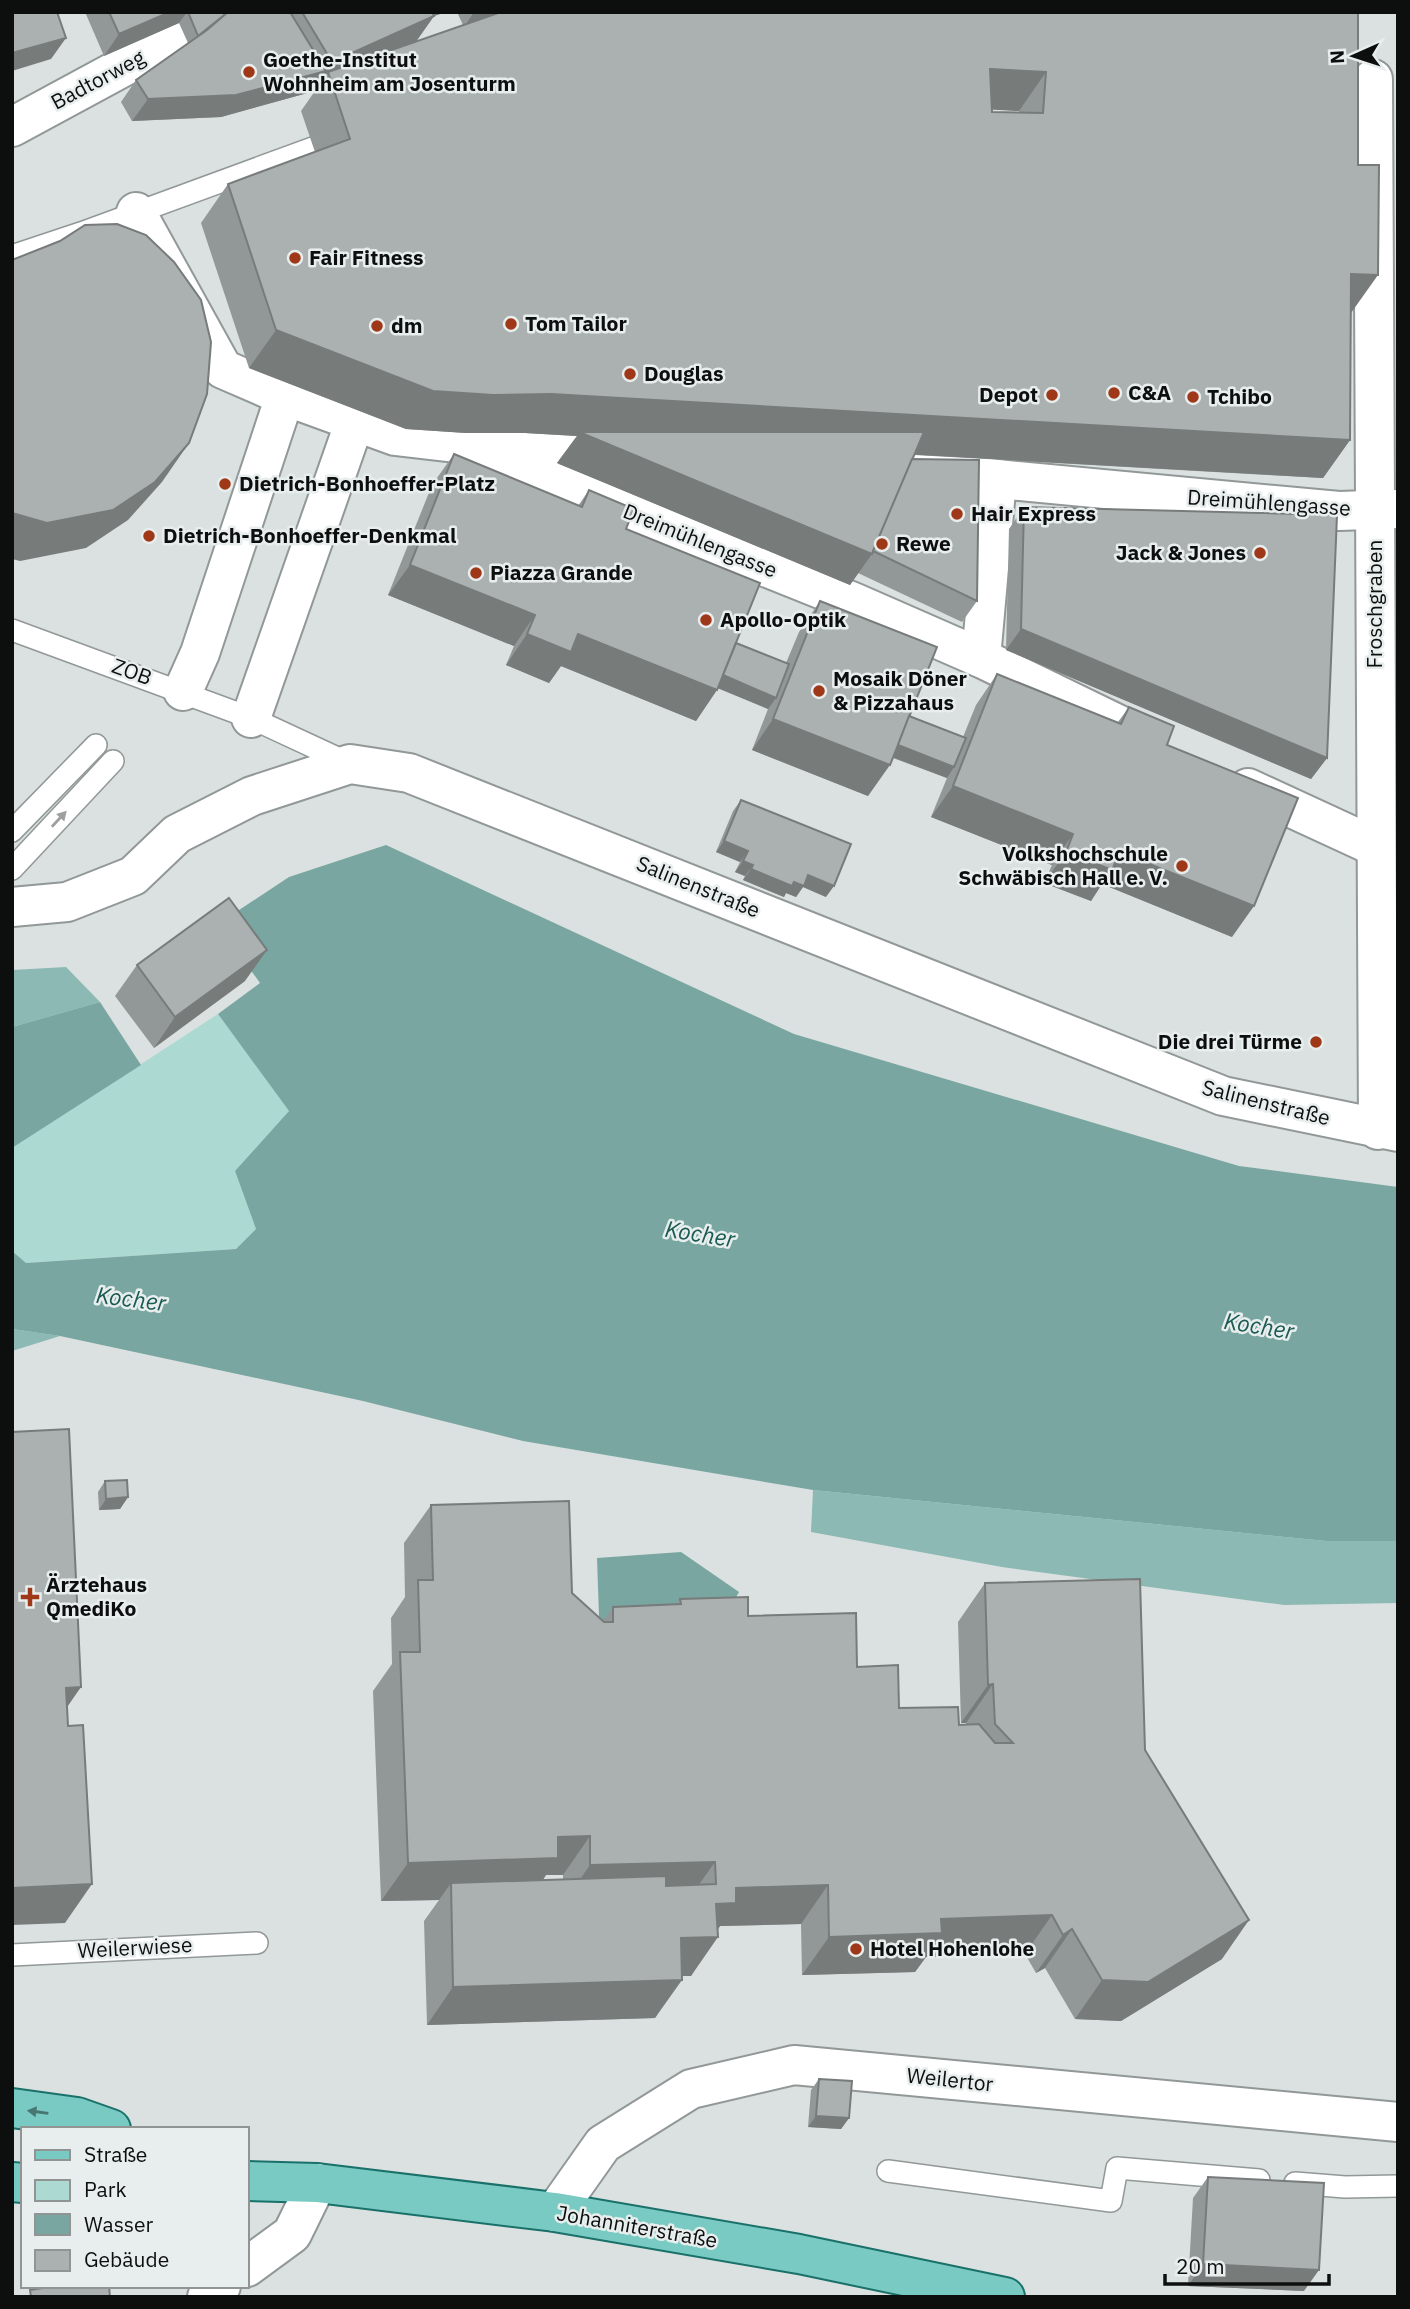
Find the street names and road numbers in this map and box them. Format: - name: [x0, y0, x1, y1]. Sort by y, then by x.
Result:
- street label: Badtorweg: [46, 43, 149, 116]
- street label: Dreimühlengasse: [1186, 482, 1352, 522]
- street label: Dreimühlengasse: [619, 496, 782, 584]
- street label: Froschgraben: [1360, 540, 1388, 668]
- street label: ZOB: [109, 651, 156, 691]
- street label: Salinenstraße: [632, 849, 764, 924]
- street label: Salinenstraße: [1199, 1073, 1333, 1131]
- street label: Weilerwiese: [77, 1930, 193, 1964]
- street label: Weilertor: [905, 2061, 995, 2098]
- street label: Johanniterstraße: [555, 2198, 720, 2254]

